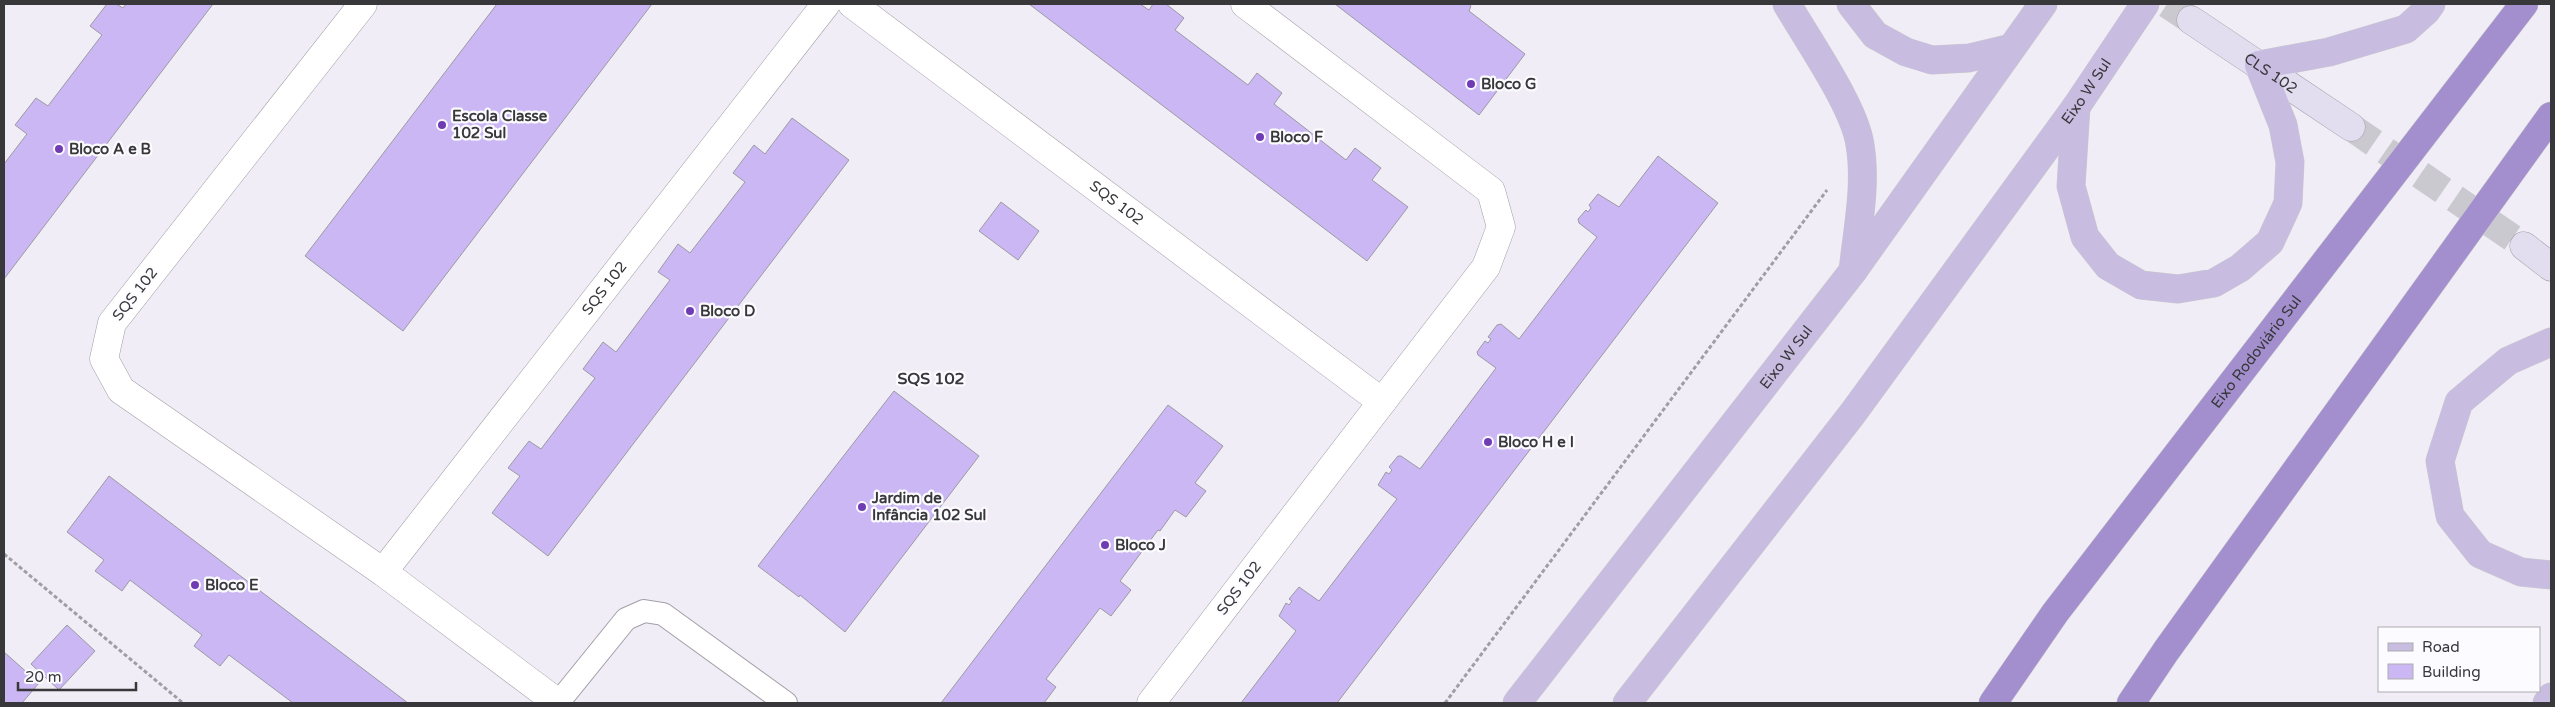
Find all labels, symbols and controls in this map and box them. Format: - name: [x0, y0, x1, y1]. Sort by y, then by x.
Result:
- street label: CLS 102: [2241, 49, 2301, 98]
- street label: Eixo W Sul: [2058, 55, 2115, 128]
- place label: Bloco G: [1481, 75, 1536, 93]
- marker: Bloco G: [1465, 78, 1477, 90]
- place label: Escola Classe 102 Sul: [452, 107, 548, 142]
- marker: Escola Classe 102 Sul: [436, 119, 448, 131]
- place label: Bloco F: [1270, 128, 1323, 146]
- marker: Bloco F: [1254, 131, 1266, 143]
- place label: Bloco A e B: [69, 140, 151, 158]
- marker: Bloco A e B: [53, 143, 65, 155]
- street label: SQS 102: [1086, 177, 1147, 229]
- street label: SQS 102: [578, 258, 631, 318]
- street label: SQS 102: [109, 264, 161, 324]
- street label: Eixo Rodoviário Sul: [2207, 292, 2305, 412]
- place label: Bloco D: [700, 302, 755, 320]
- marker: Bloco D: [684, 305, 696, 317]
- street label: Eixo W Sul: [1756, 322, 1816, 393]
- district label: SQS 102: [897, 369, 965, 389]
- place label: Bloco H e I: [1498, 433, 1574, 451]
- marker: Bloco H e I: [1482, 436, 1494, 448]
- place label: Jardim de Infância 102 Sul: [871, 489, 986, 524]
- marker: Jardim de Infância 102 Sul: [856, 501, 868, 513]
- place label: Bloco J: [1115, 536, 1166, 554]
- marker: Bloco J: [1099, 539, 1111, 551]
- street label: SQS 102: [1213, 557, 1265, 619]
- place label: Bloco E: [205, 576, 259, 594]
- marker: Bloco E: [189, 579, 201, 591]
- legend: [2378, 627, 2540, 692]
- text: Road: [2422, 638, 2460, 656]
- scale bar: [18, 660, 135, 692]
- text: Building: [2422, 663, 2481, 681]
- text: 20 m: [25, 668, 62, 686]

